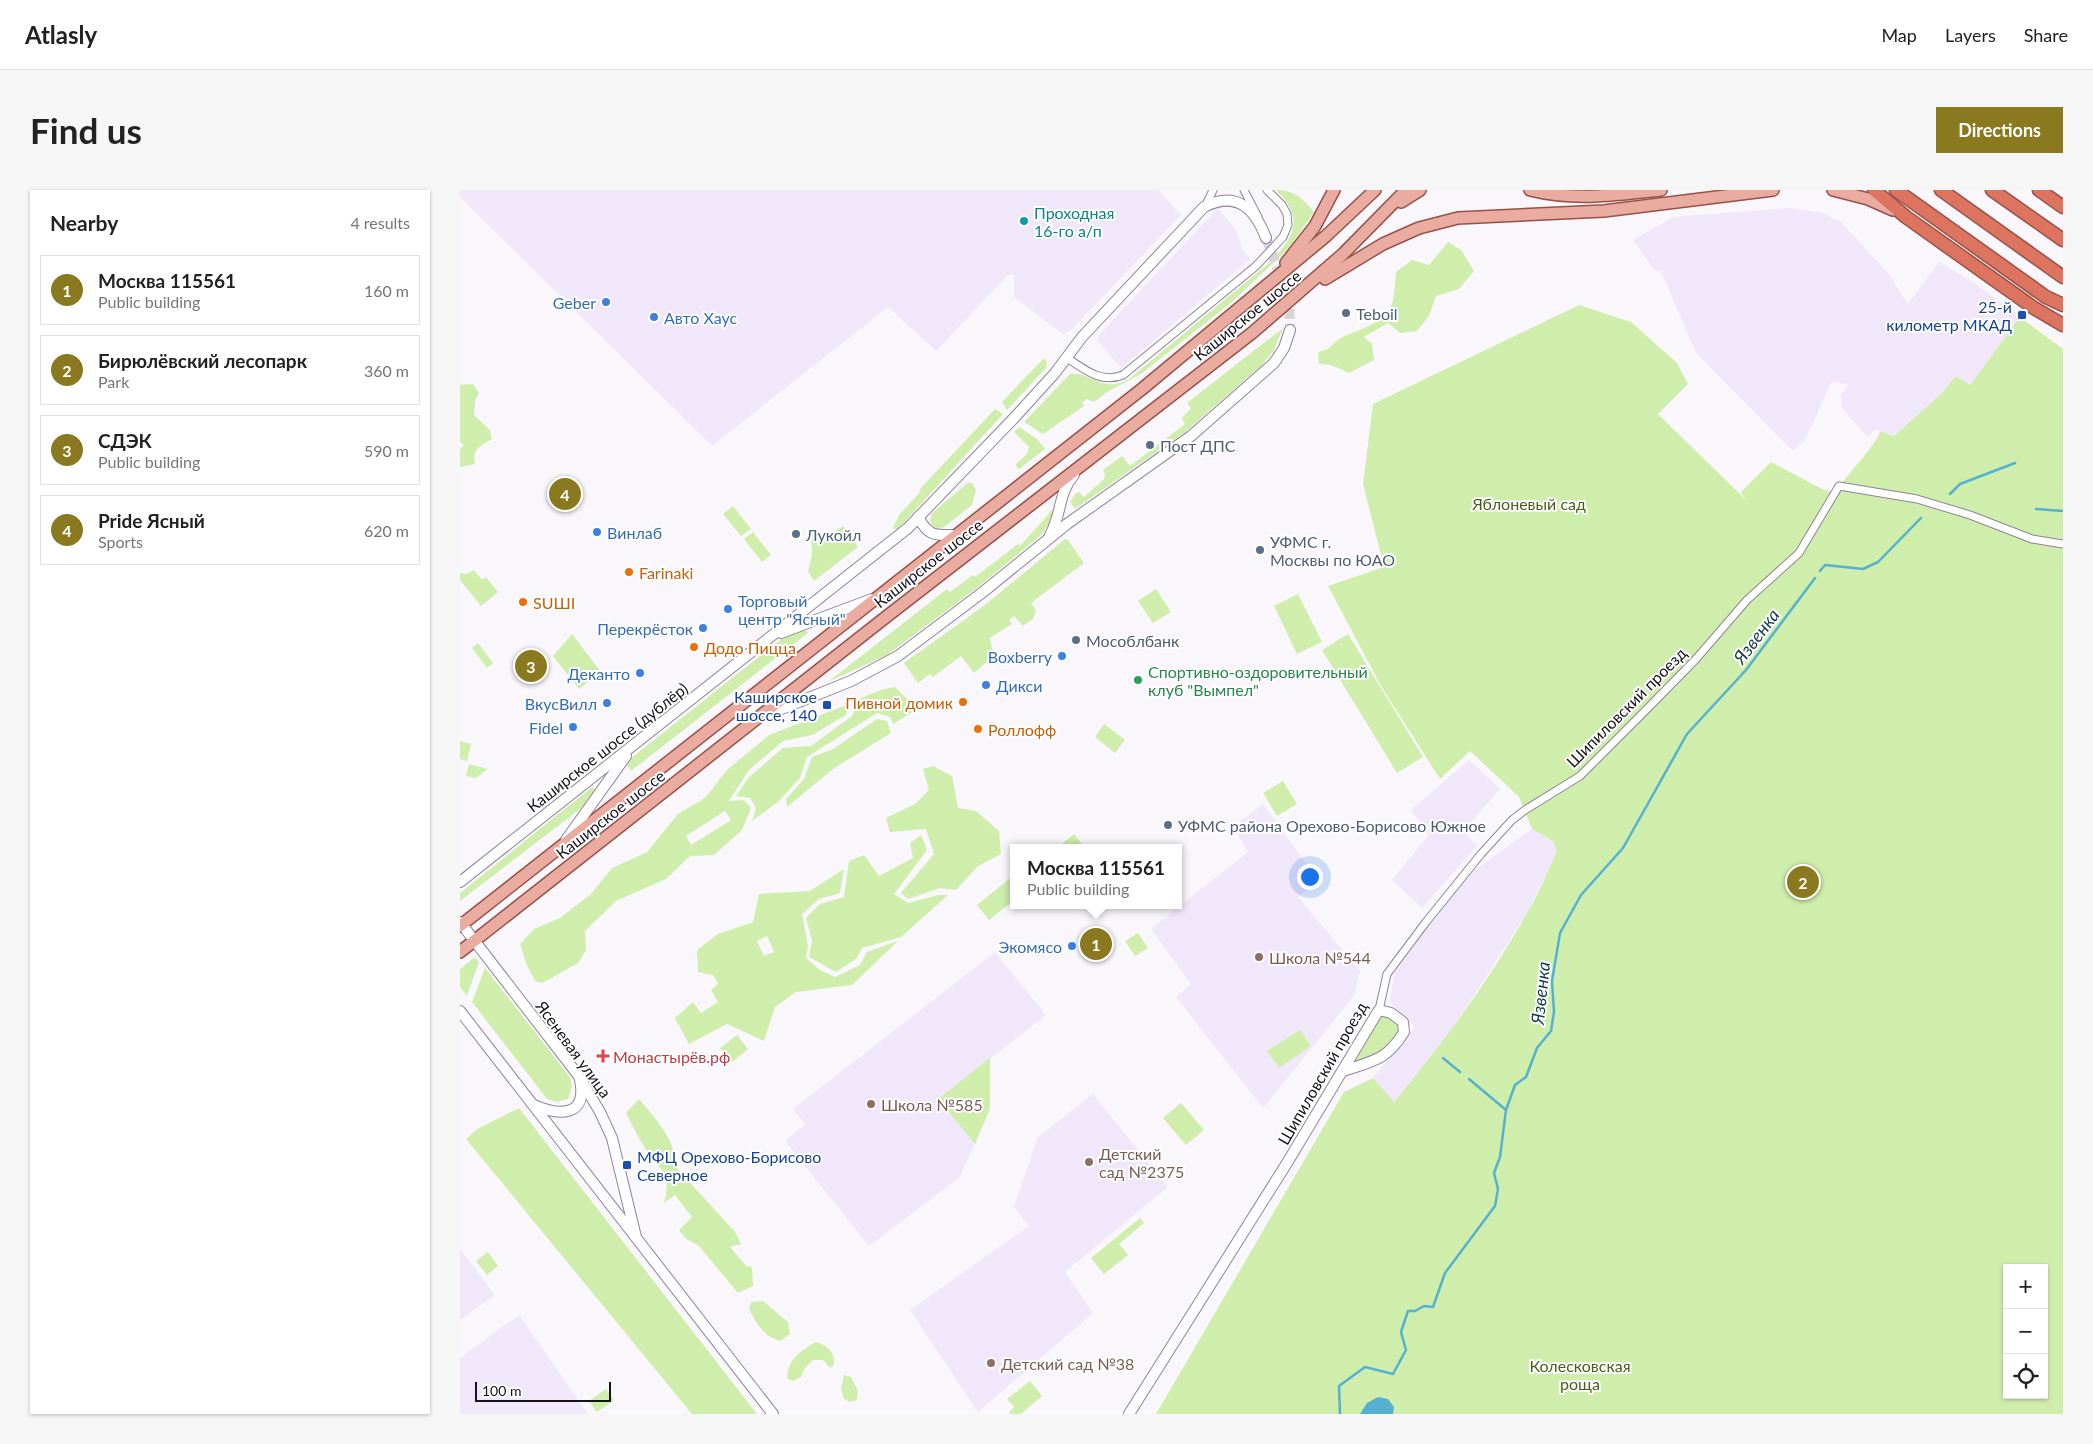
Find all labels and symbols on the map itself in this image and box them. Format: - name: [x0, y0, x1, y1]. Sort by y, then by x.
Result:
- place label: Проходная 16-го а/п: [1034, 203, 1114, 240]
- marker: Проходная 16-го а/п: [1018, 215, 1030, 227]
- street label: Каширское шоссе: [1189, 266, 1305, 364]
- place label: Geber: [553, 293, 596, 312]
- marker: Geber: [600, 296, 612, 308]
- place label: 25-й километр МКАД: [1886, 297, 2012, 334]
- place label: Teboil: [1356, 304, 1398, 323]
- marker: Teboil: [1340, 307, 1352, 319]
- place label: Авто Хаус: [664, 308, 738, 327]
- marker: 25-й километр МКАД: [2016, 309, 2028, 321]
- marker: Авто Хаус: [648, 311, 660, 323]
- place label: Пост ДПС: [1160, 436, 1236, 455]
- marker: Пост ДПС: [1144, 439, 1156, 451]
- pin: 4: [549, 475, 581, 513]
- park label: Яблоневый сад: [1471, 494, 1586, 513]
- street label: Каширское шоссе: [870, 515, 986, 611]
- place label: Винлаб: [607, 523, 662, 542]
- place label: Лукойл: [805, 525, 861, 544]
- marker: Винлаб: [591, 526, 603, 538]
- marker: Лукойл: [790, 528, 802, 540]
- place label: УФМС г. Москвы по ЮАО: [1270, 532, 1395, 569]
- marker: УФМС г. Москвы по ЮАО: [1254, 544, 1266, 556]
- place label: Farinaki: [639, 563, 693, 582]
- marker: Farinaki: [623, 566, 635, 578]
- place label: Торговый центр "Ясный": [738, 591, 846, 628]
- place label: SUШI: [533, 593, 575, 612]
- marker: SUШI: [517, 596, 529, 608]
- marker: Торговый центр "Ясный": [722, 603, 734, 615]
- water label: Язвенка: [1728, 604, 1784, 669]
- place label: Перекрёсток: [597, 619, 694, 638]
- marker: Перекрёсток: [697, 622, 709, 634]
- place label: Мособлбанк: [1086, 631, 1180, 650]
- marker: Мособлбанк: [1070, 634, 1082, 646]
- place label: Додо Пицца: [704, 638, 796, 657]
- marker: Додо Пицца: [688, 641, 700, 653]
- street label: Шипиловский проезд: [1562, 643, 1690, 771]
- pin: 3: [515, 647, 547, 685]
- place label: Boxberry: [988, 647, 1053, 666]
- marker: Boxberry: [1056, 650, 1068, 662]
- place label: Спортивно-оздоровительный клуб "Вымпел": [1148, 662, 1368, 699]
- place label: Деканто: [567, 664, 630, 683]
- marker: Деканто: [634, 667, 646, 679]
- marker: Спортивно-оздоровительный клуб "Вымпел": [1132, 674, 1144, 686]
- place label: Дикси: [996, 676, 1042, 695]
- street label: Каширское шоссе (дублёр): [523, 678, 691, 816]
- marker: Дикси: [980, 679, 992, 691]
- place label: Каширское шоссе, 140: [734, 687, 817, 724]
- place label: Пивной домик: [845, 693, 954, 712]
- place label: ВкусВилл: [525, 694, 597, 713]
- marker: Пивной домик: [957, 696, 969, 708]
- marker: ВкусВилл: [601, 697, 613, 709]
- marker: Каширское шоссе, 140: [821, 699, 833, 711]
- place label: Fidel: [529, 718, 563, 737]
- place label: Роллофф: [988, 720, 1056, 739]
- marker: Fidel: [567, 721, 579, 733]
- marker: Роллофф: [972, 723, 984, 735]
- street label: Каширское шоссе: [552, 766, 668, 862]
- place label: УФМС района Орехово-Борисово Южное: [1178, 816, 1486, 835]
- marker: УФМС района Орехово-Борисово Южное: [1162, 819, 1174, 831]
- pin: 2: [1787, 863, 1819, 901]
- your location: [1297, 864, 1323, 890]
- pin: 1: [1080, 925, 1112, 963]
- place label: Экомясо: [999, 937, 1062, 956]
- marker: Экомясо: [1066, 940, 1078, 952]
- place label: Школа №544: [1269, 948, 1371, 967]
- marker: Школа №544: [1253, 951, 1265, 963]
- water label: Язвенка: [1526, 961, 1554, 1026]
- street label: Ясеневая улица: [532, 996, 616, 1101]
- street label: Шипиловский проезд: [1273, 998, 1371, 1148]
- place label: Монастырёв.рф: [613, 1047, 730, 1066]
- marker: Монастырёв.рф: [597, 1050, 609, 1062]
- place label: Школа №585: [881, 1095, 983, 1114]
- marker: Школа №585: [865, 1098, 877, 1110]
- place label: Детский сад №2375: [1099, 1144, 1184, 1181]
- place label: МФЦ Орехово-Борисово Северное: [637, 1147, 821, 1184]
- marker: Детский сад №2375: [1083, 1156, 1095, 1168]
- marker: МФЦ Орехово-Борисово Северное: [621, 1159, 633, 1171]
- place label: Детский сад №38: [1001, 1354, 1134, 1373]
- park label: Колесковская роща: [1529, 1356, 1631, 1393]
- marker: Детский сад №38: [985, 1357, 997, 1369]
- scale bar: [475, 1379, 611, 1402]

